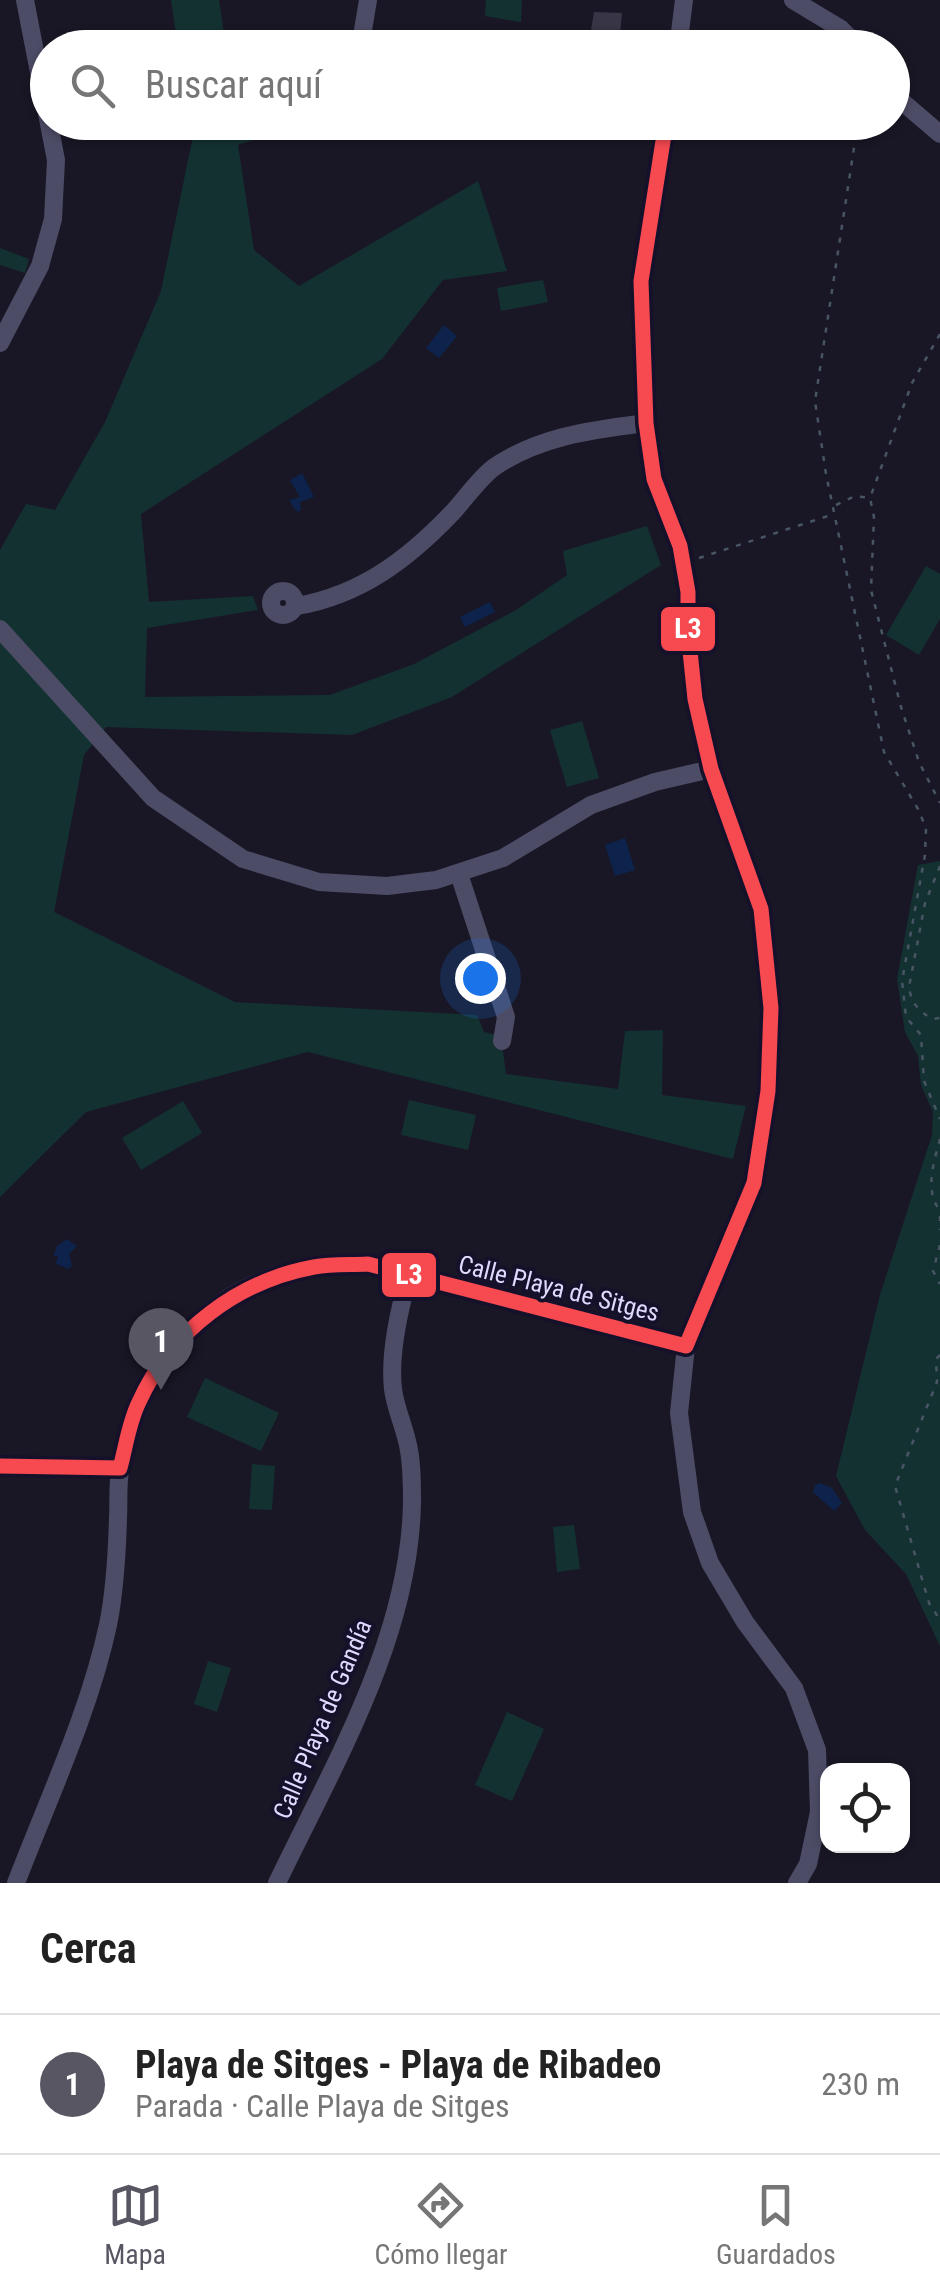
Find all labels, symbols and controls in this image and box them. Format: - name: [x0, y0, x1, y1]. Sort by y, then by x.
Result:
- search box: [30, 30, 910, 140]
- icon: search: [65, 58, 120, 113]
- text: Buscar aquí: [145, 63, 322, 107]
- line badge: L3: [659, 605, 717, 653]
- text: L3: [674, 612, 702, 645]
- your location: [455, 953, 506, 1004]
- street label: Calle Playa de Sitges: [456, 1250, 662, 1327]
- line badge: L3: [380, 1251, 438, 1299]
- text: L3: [395, 1258, 423, 1291]
- pin: 1: [128, 1308, 194, 1390]
- street label: Calle Playa de Gandía: [267, 1615, 377, 1823]
- map controls: [820, 1763, 910, 1853]
- button: locate: [820, 1763, 910, 1853]
- text: Cerca: [40, 1924, 137, 1973]
- text: Playa de Sitges - Playa de Ribadeo: [135, 2043, 662, 2087]
- text: 1: [64, 2065, 81, 2103]
- text: 230 m: [821, 2065, 900, 2103]
- text: Parada · Calle Playa de Sitges: [135, 2087, 509, 2125]
- tab: Mapa: [104, 2178, 166, 2271]
- tab: Cómo llegar: [374, 2178, 508, 2271]
- tab: Guardados: [716, 2178, 836, 2271]

